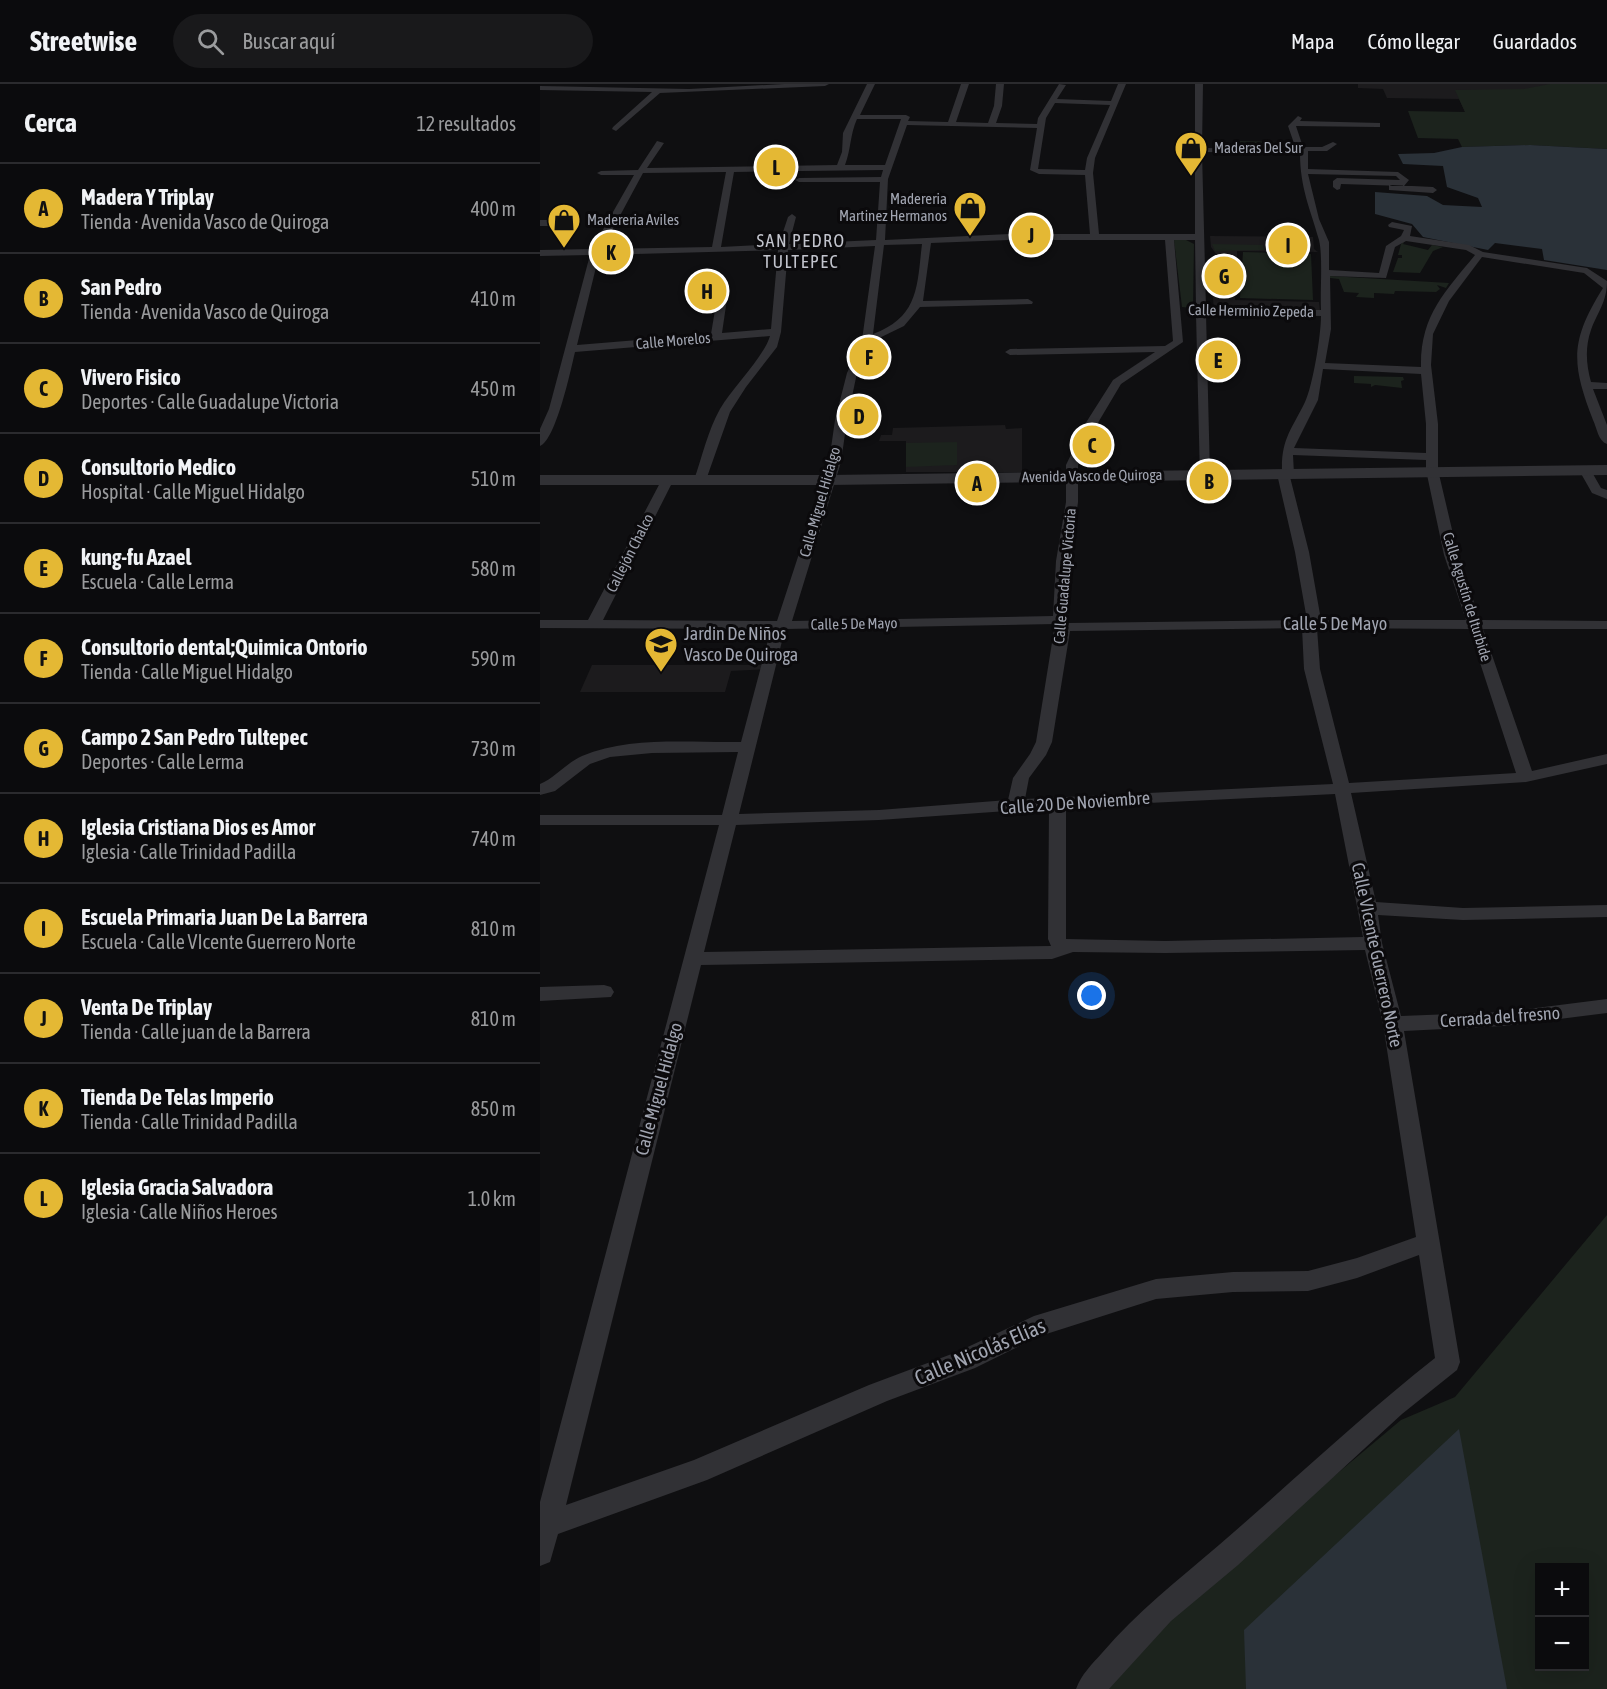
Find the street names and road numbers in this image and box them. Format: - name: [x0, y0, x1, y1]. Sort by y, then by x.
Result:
- street label: Calle Herminio Zepeda: [1188, 301, 1314, 320]
- street label: Calle Morelos: [635, 329, 711, 352]
- street label: Calle Miguel Hidalgo: [796, 445, 843, 559]
- street label: Avenida Vasco de Quiroga: [1021, 466, 1163, 485]
- street label: Calle Guadalupe Victoria: [1050, 507, 1079, 645]
- street label: Callejón Chalco: [603, 511, 657, 595]
- street label: Calle Agustín de Iturbide: [1440, 530, 1495, 664]
- street label: Calle 5 De Mayo: [1283, 613, 1387, 634]
- street label: Calle 5 De Mayo: [810, 614, 898, 633]
- street label: Calle 20 De Noviembre: [999, 787, 1151, 818]
- street label: Calle VIcente Guerrero Norte: [1348, 861, 1407, 1049]
- street label: Cerrada del fresno: [1439, 1002, 1561, 1031]
- street label: Calle Miguel Hidalgo: [631, 1020, 686, 1157]
- street label: Calle Nicolás Elías: [911, 1313, 1049, 1389]

